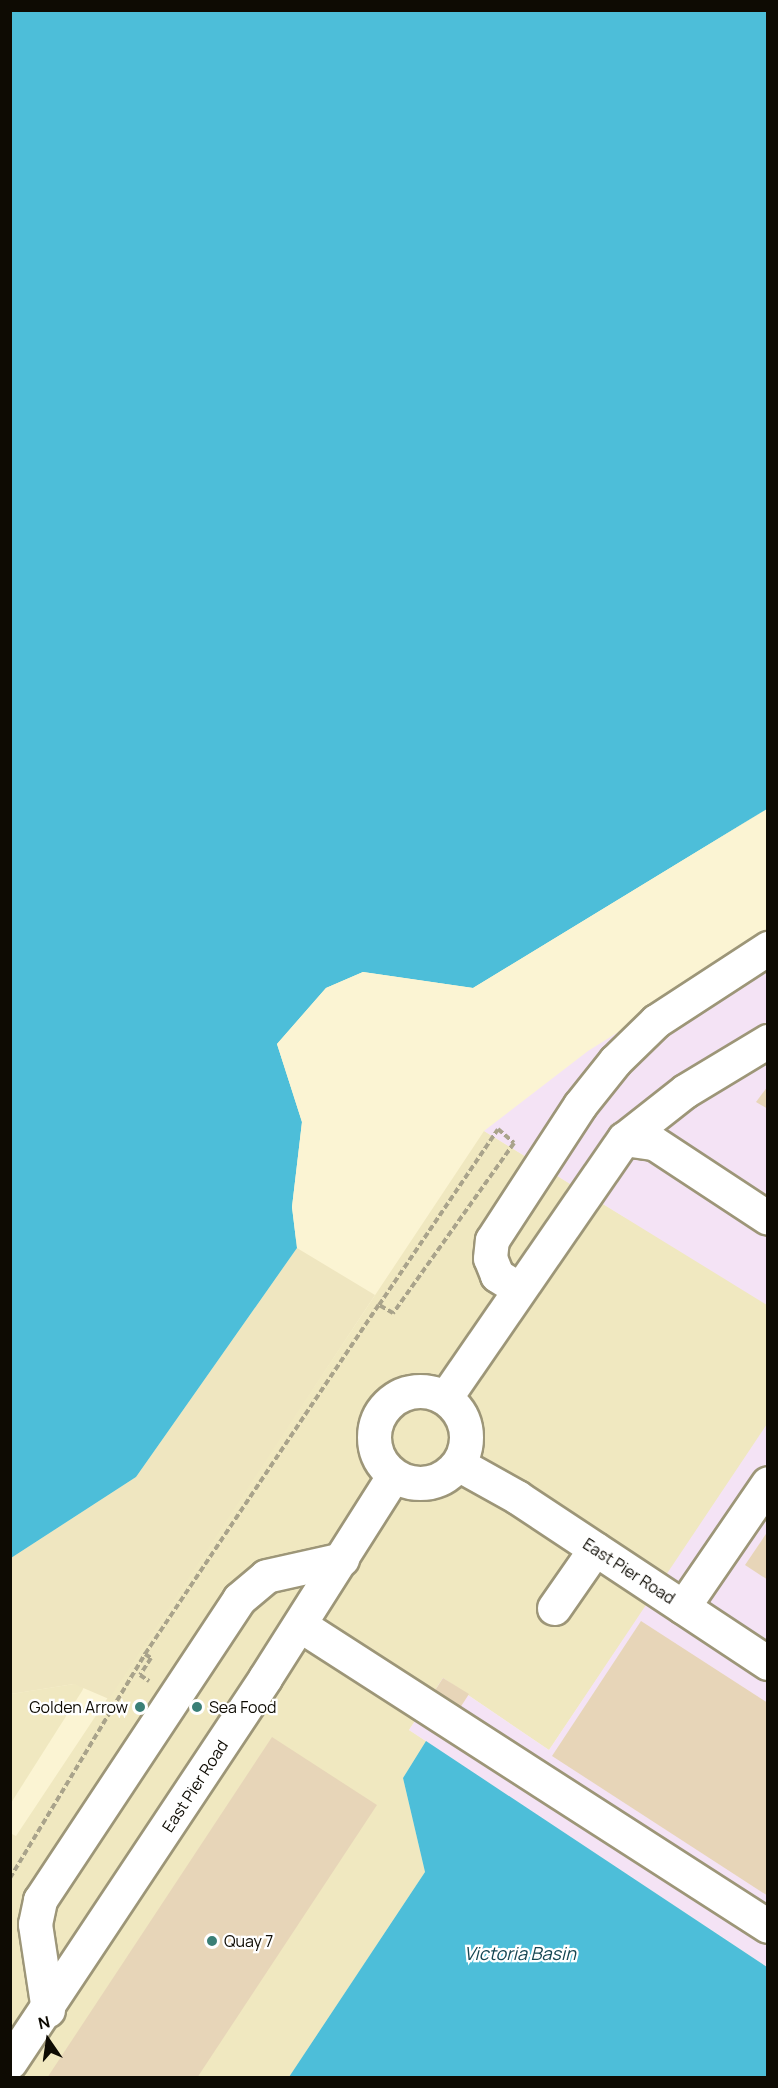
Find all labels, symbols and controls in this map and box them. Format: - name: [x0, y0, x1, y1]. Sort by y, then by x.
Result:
- street label: East Pier Road: [579, 1534, 679, 1608]
- place label: Golden Arrow: [29, 1697, 128, 1717]
- place label: Sea Food: [209, 1697, 276, 1717]
- marker: Golden Arrow: [133, 1700, 147, 1714]
- marker: Sea Food: [190, 1700, 204, 1714]
- street label: East Pier Road: [158, 1736, 232, 1836]
- place label: Quay 7: [224, 1931, 273, 1951]
- marker: Quay 7: [205, 1934, 219, 1948]
- water label: Victoria Basin: [464, 1942, 576, 1964]
- north arrow: [18, 2010, 78, 2070]
- text: N: [36, 2010, 52, 2034]

